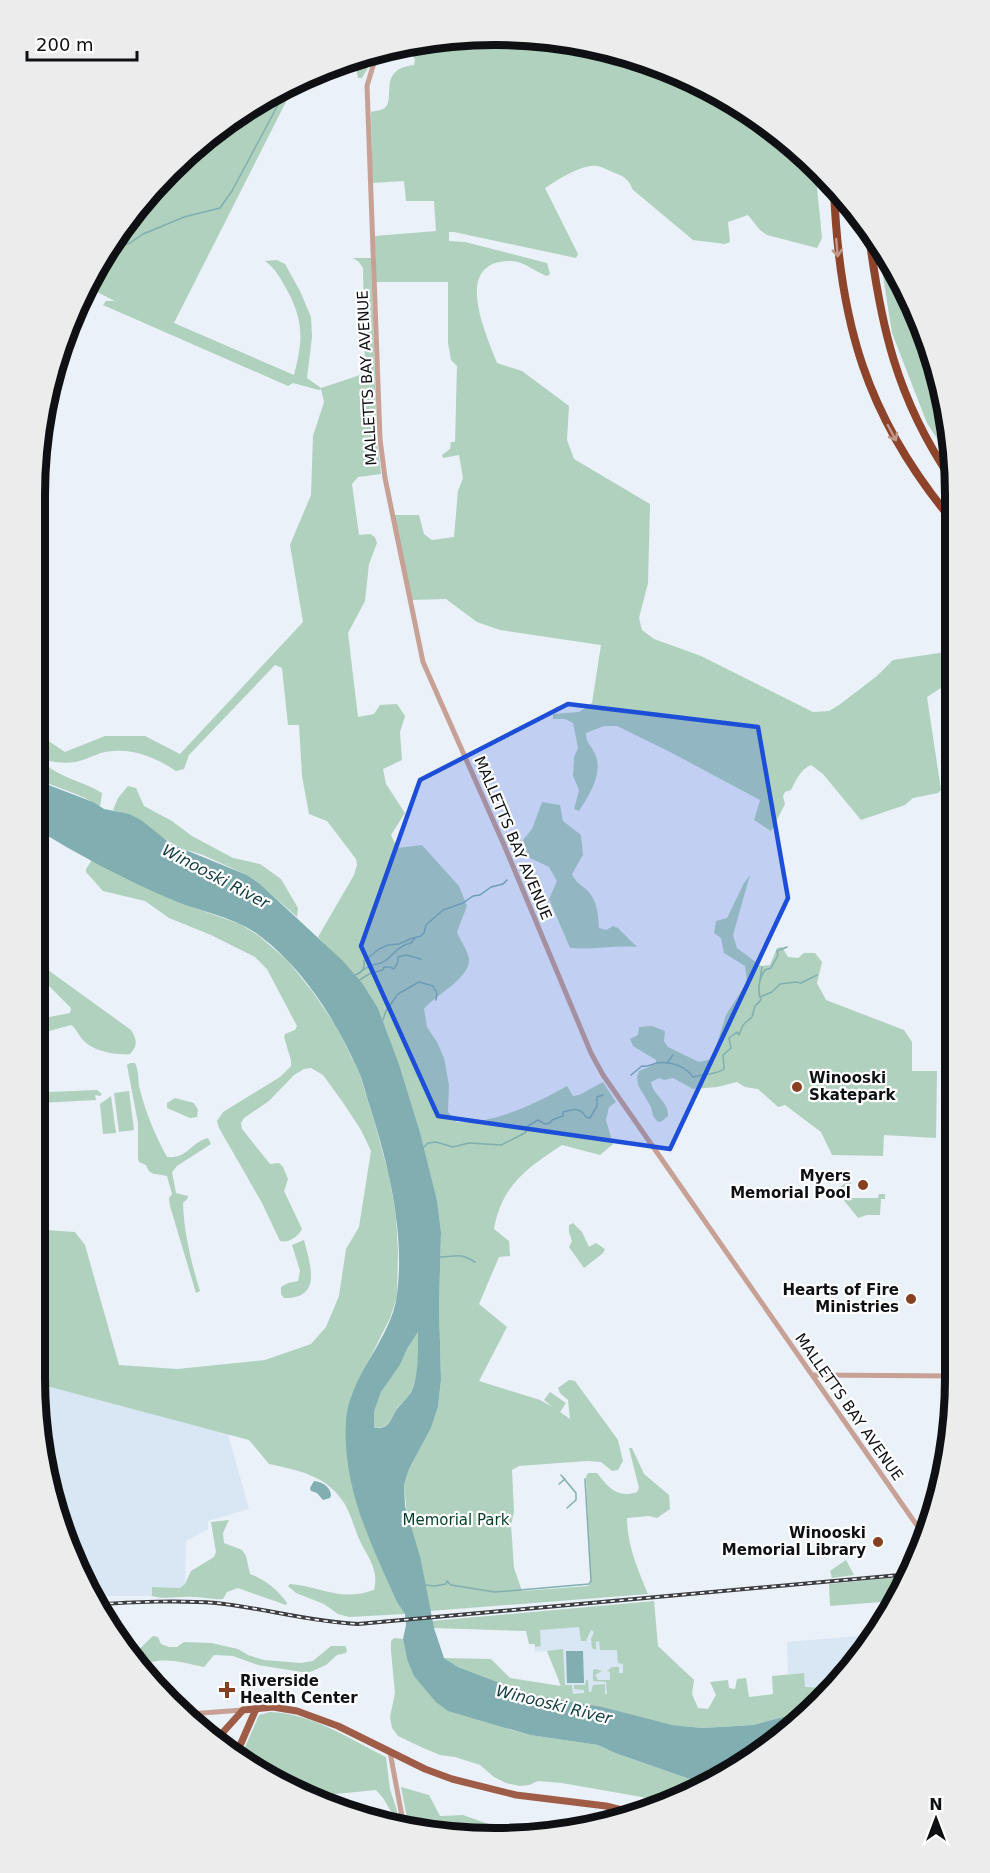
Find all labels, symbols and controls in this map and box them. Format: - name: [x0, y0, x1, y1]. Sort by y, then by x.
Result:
- scale bar: [27, 24, 136, 62]
- text: 200 m: [36, 34, 94, 55]
- one-way arrow: [832, 237, 843, 257]
- street label: MALLETTS BAY AVENUE: [353, 290, 381, 466]
- one-way arrow: [887, 424, 898, 442]
- street label: MALLETTS BAY AVENUE: [470, 754, 556, 922]
- water label: Winooski River: [159, 840, 274, 913]
- place label: Winooski Skatepark: [809, 1069, 897, 1104]
- marker: Winooski Skatepark: [790, 1080, 804, 1094]
- place label: Myers Memorial Pool: [730, 1167, 851, 1202]
- marker: Myers Memorial Pool: [856, 1178, 870, 1192]
- place label: Hearts of Fire Ministries: [782, 1281, 899, 1316]
- marker: Hearts of Fire Ministries: [904, 1292, 918, 1306]
- street label: MALLETTS BAY AVENUE: [791, 1330, 907, 1484]
- park label: Memorial Park: [403, 1511, 510, 1529]
- place label: Winooski Memorial Library: [722, 1524, 866, 1559]
- marker: Winooski Memorial Library: [871, 1535, 885, 1549]
- place label: Riverside Health Center: [240, 1672, 358, 1707]
- marker: Riverside Health Center: [218, 1681, 236, 1699]
- water label: Winooski River: [494, 1681, 615, 1728]
- north arrow: [906, 1789, 966, 1849]
- text: N: [929, 1795, 943, 1814]

